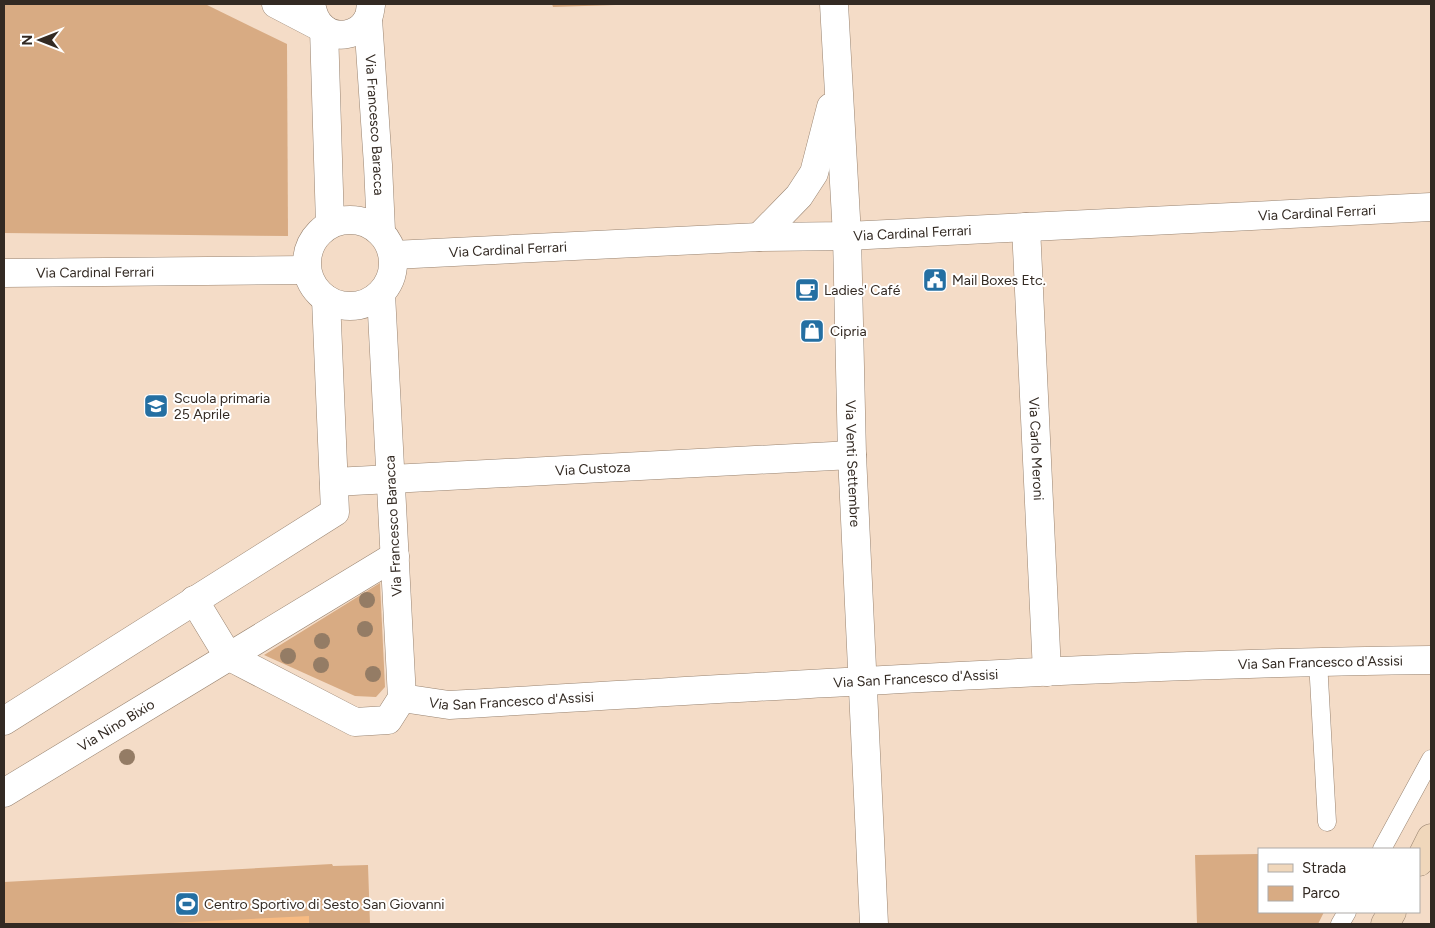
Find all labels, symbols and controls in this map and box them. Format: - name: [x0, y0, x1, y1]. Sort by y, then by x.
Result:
- north arrow: [15, 15, 65, 65]
- text: N: [19, 35, 36, 45]
- street label: Via Francesco Baracca: [361, 54, 387, 196]
- street label: Via Cardinal Ferrari: [1257, 202, 1377, 225]
- street label: Via Cardinal Ferrari: [853, 222, 972, 245]
- street label: Via Cardinal Ferrari: [448, 238, 567, 261]
- street label: Via Cardinal Ferrari: [36, 264, 154, 282]
- public building icon: Mail Boxes Etc.: [922, 267, 948, 293]
- place label: Mail Boxes Etc.: [952, 272, 1046, 289]
- cafe icon: Ladies' Café: [794, 277, 820, 303]
- place label: Ladies' Café: [824, 282, 901, 299]
- shop icon: Cipria: [799, 318, 825, 344]
- place label: Cipria: [830, 323, 867, 340]
- place label: Scuola primaria 25 Aprile: [174, 390, 270, 423]
- school or university icon: Scuola primaria 25 Aprile: [143, 393, 169, 419]
- street label: Via Carlo Meroni: [1025, 397, 1047, 501]
- street label: Via Venti Settembre: [842, 400, 863, 528]
- street label: Via Francesco Baracca: [381, 455, 406, 597]
- street label: Via Custoza: [555, 459, 631, 479]
- street label: Via San Francesco d'Assisi: [1238, 652, 1403, 673]
- street label: Via San Francesco d'Assisi: [833, 666, 999, 692]
- street label: Via San Francesco d'Assisi: [428, 688, 594, 714]
- street label: Via Nino Bixio: [75, 696, 158, 755]
- legend: [1258, 848, 1420, 913]
- text: Strada: [1302, 859, 1346, 877]
- text: Parco: [1302, 884, 1340, 902]
- sports icon: Centro Sportivo di Sesto San Giovanni: [174, 891, 200, 917]
- place label: Centro Sportivo di Sesto San Giovanni: [204, 896, 445, 913]

